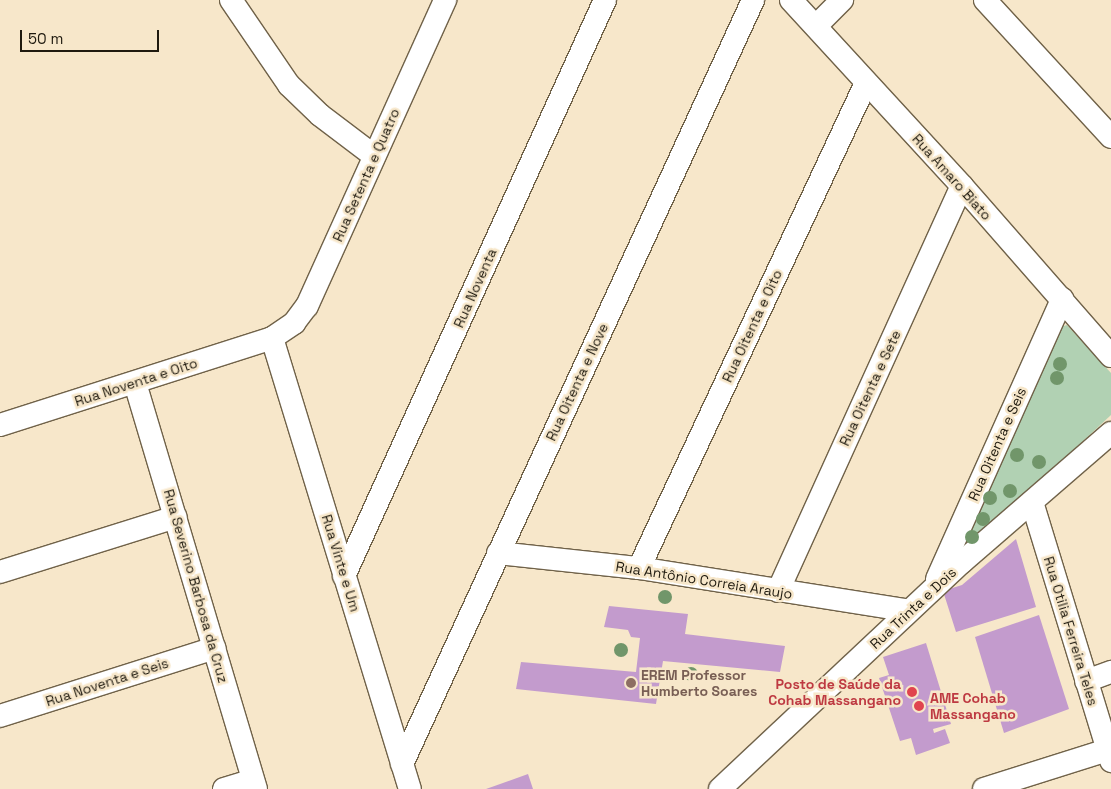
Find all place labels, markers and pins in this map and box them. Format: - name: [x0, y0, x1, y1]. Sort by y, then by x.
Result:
- place label: EREM Professor Humberto Soares: [641, 667, 757, 700]
- place label: Posto de Saúde da Cohab Massangano: [768, 676, 901, 709]
- marker: EREM Professor Humberto Soares: [625, 677, 637, 689]
- marker: Posto de Saúde da Cohab Massangano: [905, 685, 919, 699]
- place label: AME Cohab Massangano: [930, 690, 1016, 722]
- marker: AME Cohab Massangano: [912, 699, 926, 713]

